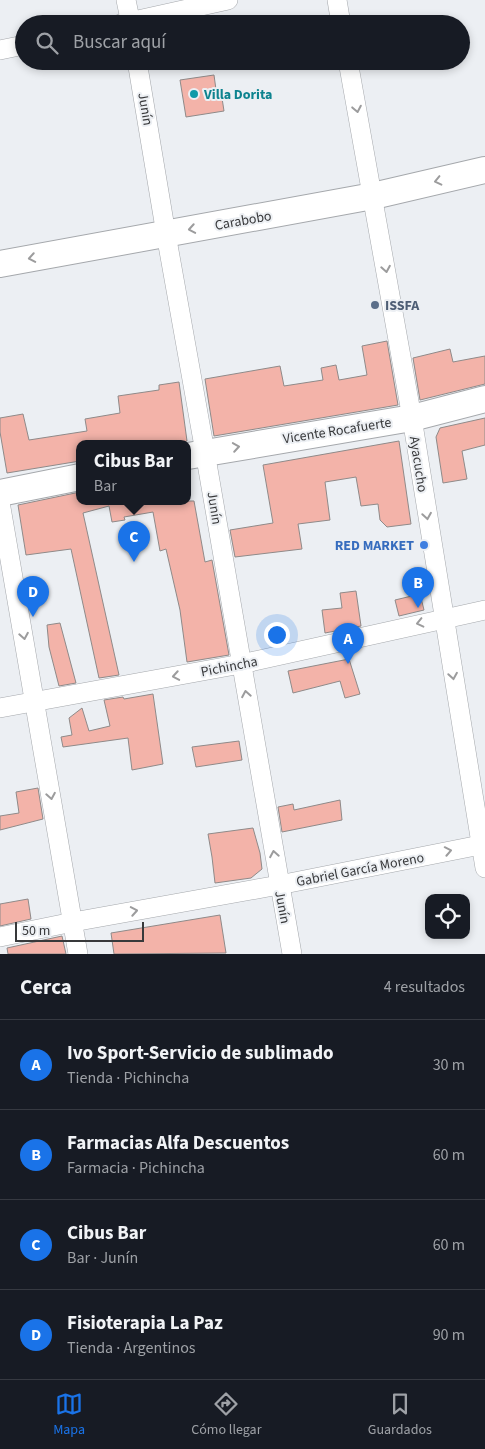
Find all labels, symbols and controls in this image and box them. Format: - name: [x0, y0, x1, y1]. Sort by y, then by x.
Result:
- search box: [15, 15, 470, 70]
- icon: search: [33, 29, 61, 57]
- text: Buscar aquí: [73, 29, 166, 56]
- place label: Villa Dorita: [203, 85, 272, 105]
- marker: Villa Dorita: [188, 88, 200, 100]
- street label: Junín: [132, 91, 158, 127]
- one-way arrow: [351, 105, 362, 114]
- one-way arrow: [433, 175, 442, 186]
- street label: Carabobo: [213, 206, 273, 236]
- one-way arrow: [188, 224, 197, 234]
- one-way arrow: [28, 253, 37, 263]
- one-way arrow: [381, 265, 391, 273]
- place label: ISSFA: [385, 296, 420, 316]
- marker: ISSFA: [369, 299, 381, 311]
- street label: Vicente Rocafuerte: [282, 413, 393, 449]
- street label: Ayacucho: [404, 435, 432, 494]
- popup: [76, 440, 191, 505]
- one-way arrow: [232, 442, 240, 453]
- text: Cibus Bar: [94, 448, 173, 475]
- text: Bar: [94, 475, 117, 497]
- street label: Junín: [202, 490, 226, 526]
- one-way arrow: [421, 512, 432, 520]
- pin: C: [118, 521, 150, 562]
- place label: RED MARKET: [335, 536, 414, 556]
- marker: RED MARKET: [418, 539, 430, 551]
- pin: B: [402, 567, 434, 608]
- pin: D: [17, 576, 49, 617]
- one-way arrow: [416, 618, 425, 628]
- your location: [264, 622, 290, 648]
- pin: A: [332, 623, 364, 664]
- one-way arrow: [18, 632, 28, 641]
- street label: Pichincha: [199, 652, 259, 682]
- one-way arrow: [171, 670, 180, 680]
- one-way arrow: [447, 672, 458, 680]
- one-way arrow: [242, 690, 252, 699]
- one-way arrow: [46, 792, 56, 801]
- one-way arrow: [444, 846, 452, 857]
- street label: Gabriel García Moreno: [295, 848, 426, 892]
- one-way arrow: [269, 850, 279, 859]
- street label: Junín: [269, 889, 295, 925]
- map controls: [425, 894, 470, 939]
- button: locate: [425, 894, 470, 939]
- one-way arrow: [129, 907, 138, 917]
- scale bar: [15, 919, 144, 942]
- text: 50 m: [22, 921, 50, 941]
- text: Cerca: [20, 972, 72, 1002]
- text: 4 resultados: [384, 976, 465, 998]
- text: Ivo Sport-Servicio de sublimado: [67, 1040, 334, 1067]
- text: A: [31, 1054, 41, 1076]
- text: 30 m: [433, 1054, 465, 1076]
- text: Tienda · Pichincha: [67, 1067, 189, 1089]
- text: Farmacias Alfa Descuentos: [67, 1130, 289, 1157]
- text: B: [31, 1144, 41, 1166]
- text: 60 m: [433, 1144, 465, 1166]
- text: Farmacia · Pichincha: [67, 1157, 205, 1179]
- text: Cibus Bar: [67, 1220, 146, 1247]
- text: C: [31, 1234, 41, 1256]
- text: 60 m: [433, 1234, 465, 1256]
- text: Bar · Junín: [67, 1247, 138, 1269]
- text: Fisioterapia La Paz: [67, 1310, 223, 1337]
- text: D: [31, 1324, 41, 1346]
- text: 90 m: [433, 1324, 465, 1346]
- text: Tienda · Argentinos: [67, 1337, 196, 1359]
- tab: Mapa: [53, 1390, 85, 1440]
- tab: Cómo llegar: [191, 1390, 262, 1440]
- tab: Guardados: [368, 1390, 432, 1440]

